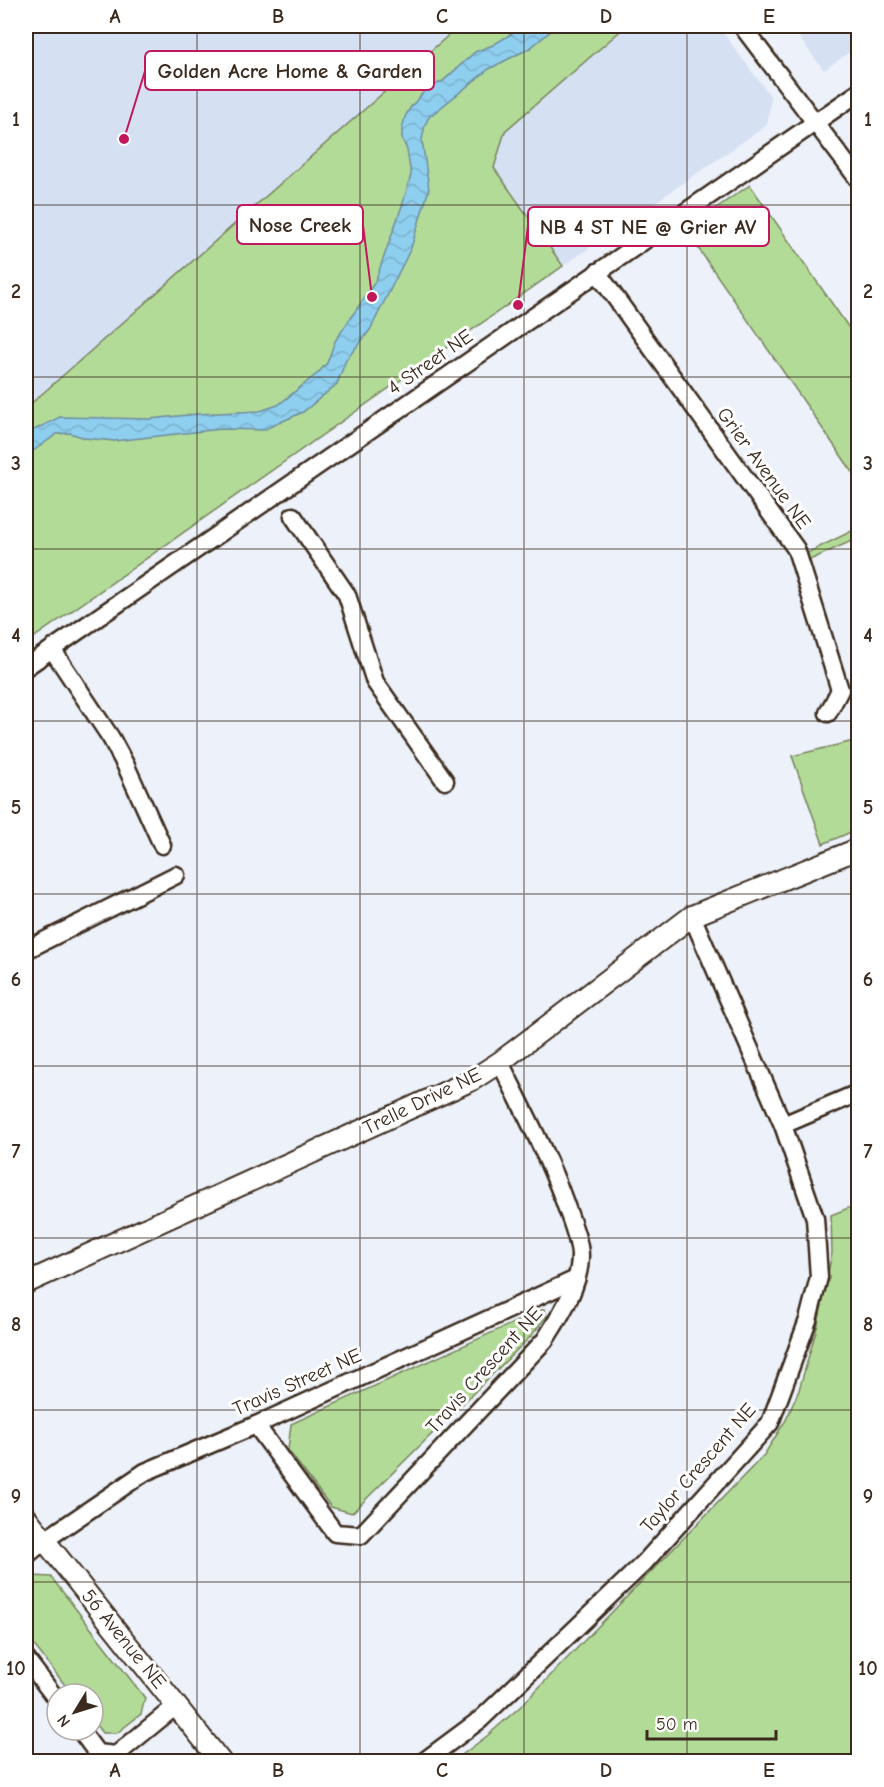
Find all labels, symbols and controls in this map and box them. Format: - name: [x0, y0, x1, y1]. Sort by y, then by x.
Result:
- text: A: [109, 5, 121, 28]
- text: B: [272, 5, 284, 28]
- text: C: [436, 5, 448, 28]
- text: D: [600, 5, 612, 28]
- text: E: [763, 5, 775, 28]
- callout: Golden Acre Home & Garden: [145, 51, 434, 90]
- text: Golden Acre Home & Garden: [158, 59, 422, 83]
- text: 1: [12, 108, 20, 131]
- text: 1: [864, 108, 872, 131]
- callout: Nose Creek: [237, 205, 363, 244]
- callout: NB 4 ST NE @ Grier AV: [528, 207, 769, 246]
- text: Nose Creek: [249, 213, 352, 237]
- text: NB 4 ST NE @ Grier AV: [540, 215, 757, 239]
- text: 2: [11, 280, 21, 303]
- text: 2: [863, 280, 873, 303]
- street label: 4 Street NE: [383, 324, 477, 400]
- street label: Grier Avenue NE: [712, 403, 816, 533]
- text: 3: [11, 452, 21, 475]
- text: 3: [863, 452, 873, 475]
- text: 4: [11, 624, 21, 647]
- text: 4: [863, 624, 873, 647]
- text: 5: [11, 796, 21, 819]
- text: 5: [863, 796, 873, 819]
- text: 6: [11, 968, 21, 991]
- text: 6: [863, 968, 873, 991]
- street label: Trelle Drive NE: [359, 1063, 485, 1139]
- text: 7: [12, 1140, 21, 1163]
- text: 7: [864, 1140, 873, 1163]
- street label: Travis Crescent NE: [421, 1302, 547, 1438]
- text: 8: [11, 1313, 21, 1336]
- text: 8: [863, 1313, 873, 1336]
- street label: Travis Street NE: [229, 1343, 365, 1421]
- street label: Taylor Crescent NE: [636, 1399, 760, 1537]
- text: 9: [11, 1485, 21, 1508]
- text: 9: [863, 1485, 873, 1508]
- street label: 56 Avenue NE: [77, 1585, 171, 1693]
- text: 10: [6, 1657, 26, 1680]
- text: 10: [858, 1657, 878, 1680]
- north arrow: [45, 1682, 105, 1742]
- scale bar: [647, 1703, 776, 1741]
- text: N: [54, 1711, 74, 1730]
- text: 50 m: [656, 1714, 698, 1735]
- text: A: [109, 1759, 121, 1782]
- text: B: [272, 1759, 284, 1782]
- text: C: [436, 1759, 448, 1782]
- text: D: [600, 1759, 612, 1782]
- text: E: [763, 1759, 775, 1782]

